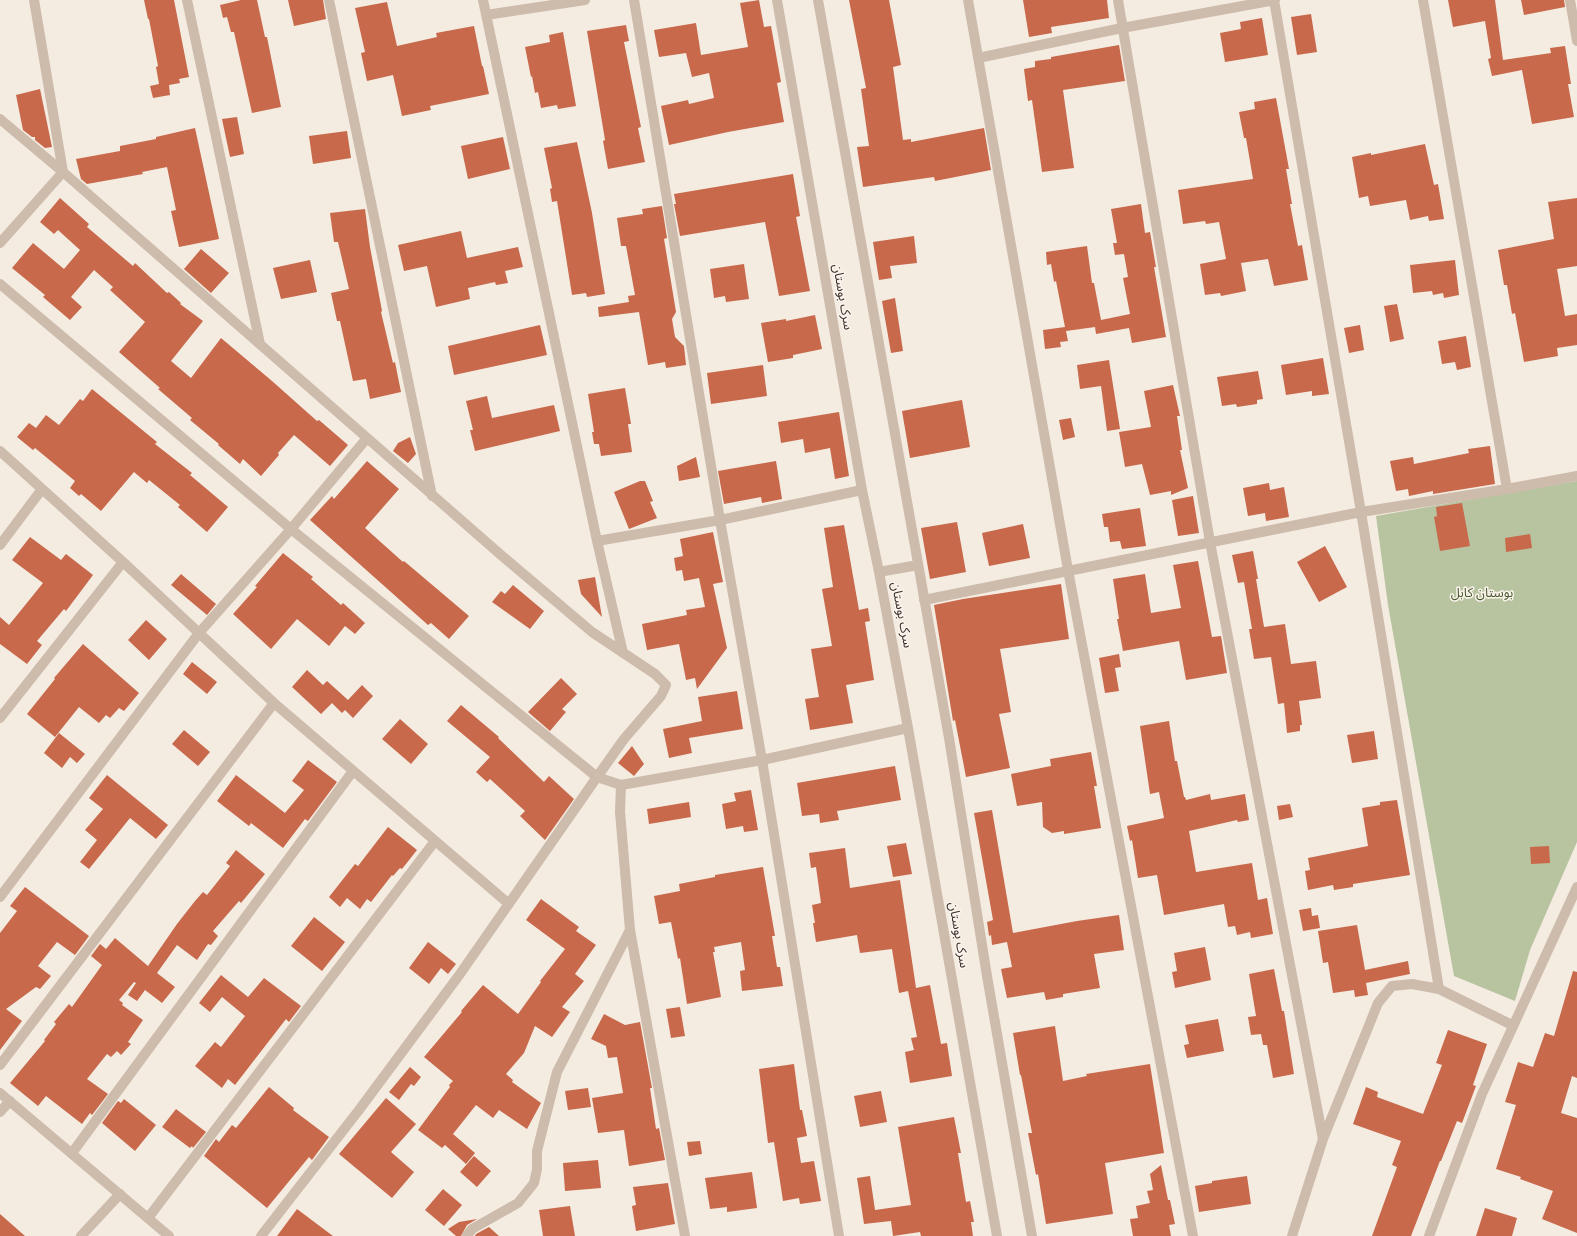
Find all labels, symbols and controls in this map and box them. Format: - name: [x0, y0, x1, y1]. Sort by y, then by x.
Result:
- street label: سرک بوستان: [829, 263, 855, 331]
- street label: سرک بوستان: [887, 581, 915, 649]
- park label: بوستان کابل: [1451, 586, 1513, 602]
- street label: سرک بوستان: [945, 901, 971, 969]

